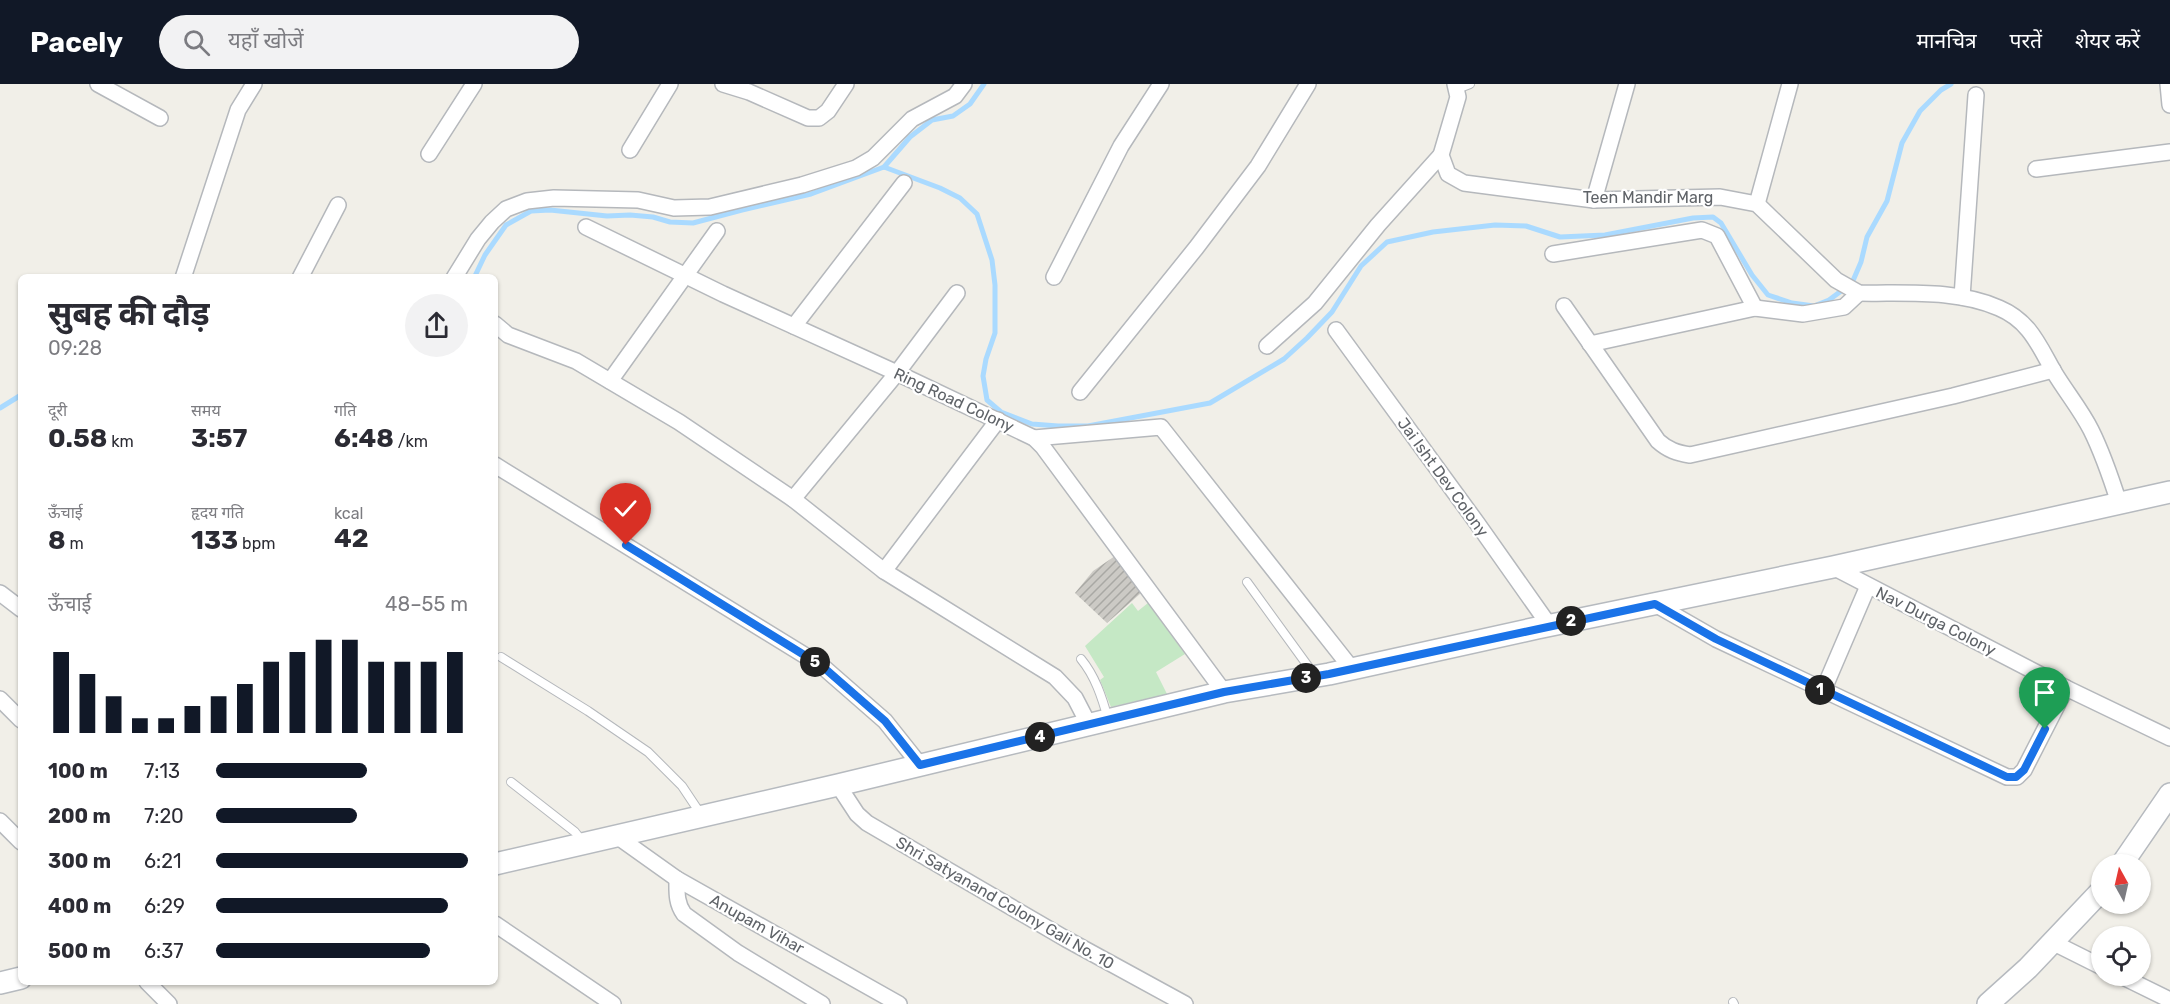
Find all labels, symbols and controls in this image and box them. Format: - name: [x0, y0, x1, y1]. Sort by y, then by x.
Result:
- search box: [159, 15, 579, 69]
- text: Pacely: [30, 26, 123, 59]
- icon: search: [180, 26, 213, 59]
- text: यहाँ खोजें: [228, 27, 304, 54]
- text: मानचित्र: [1917, 28, 1977, 53]
- text: परतें: [2010, 28, 2042, 53]
- text: शेयर करें: [2075, 28, 2140, 53]
- street label: Teen Mandir Marg: [1583, 188, 1713, 207]
- text: सुबह की दौड़: [48, 294, 210, 333]
- button: share: [405, 294, 468, 357]
- text: 09:28: [48, 336, 102, 360]
- street label: Ring Road Colony: [891, 364, 1017, 436]
- text: दूरी: [48, 401, 67, 420]
- text: समय: [191, 401, 221, 420]
- text: गति: [334, 401, 356, 420]
- street label: Jai Isht Dev Colony: [1393, 414, 1493, 540]
- text: 0.58: [48, 423, 107, 454]
- text: 3:57: [191, 423, 247, 454]
- text: 6:48: [334, 423, 394, 454]
- text: km: [107, 432, 134, 451]
- text: /km: [394, 432, 428, 451]
- pin: [600, 483, 651, 545]
- icon: check: [609, 492, 642, 525]
- text: ऊँचाई: [48, 503, 83, 522]
- text: हृदय गति: [191, 503, 244, 522]
- text: kcal: [334, 504, 363, 523]
- text: 42: [334, 523, 369, 554]
- text: 8: [48, 525, 66, 556]
- text: 133: [191, 525, 238, 556]
- text: m: [66, 534, 84, 553]
- text: bpm: [238, 534, 275, 553]
- street label: Nav Durga Colony: [1873, 583, 1999, 660]
- text: ऊँचाई: [48, 592, 91, 616]
- text: 48–55 m: [385, 592, 468, 616]
- pin: 2: [1556, 606, 1586, 636]
- text: 2: [1566, 611, 1576, 630]
- pin: 5: [800, 647, 830, 677]
- text: 5: [810, 652, 820, 671]
- pin: 3: [1291, 663, 1321, 693]
- pin: [2019, 667, 2070, 729]
- text: 3: [1301, 668, 1311, 687]
- pin: 1: [1805, 675, 1835, 705]
- icon: arrive: [2028, 676, 2061, 709]
- text: 1: [1816, 680, 1824, 699]
- pin: 4: [1025, 722, 1055, 752]
- text: 4: [1035, 727, 1045, 746]
- text: 100 m: [48, 759, 108, 783]
- text: 7:13: [144, 759, 180, 783]
- text: 200 m: [48, 804, 111, 828]
- text: 7:20: [144, 804, 184, 828]
- street label: Shri Satyanand Colony Gali No. 10: [893, 833, 1117, 973]
- text: 300 m: [48, 849, 111, 873]
- text: 6:21: [144, 849, 181, 873]
- north arrow: [2091, 854, 2151, 914]
- map controls: [2091, 854, 2151, 986]
- street label: Anupam Vihar: [706, 890, 808, 958]
- text: 400 m: [48, 894, 111, 918]
- text: 6:29: [144, 894, 185, 918]
- button: locate: [2091, 926, 2151, 986]
- text: 500 m: [48, 939, 111, 963]
- text: 6:37: [144, 939, 183, 963]

